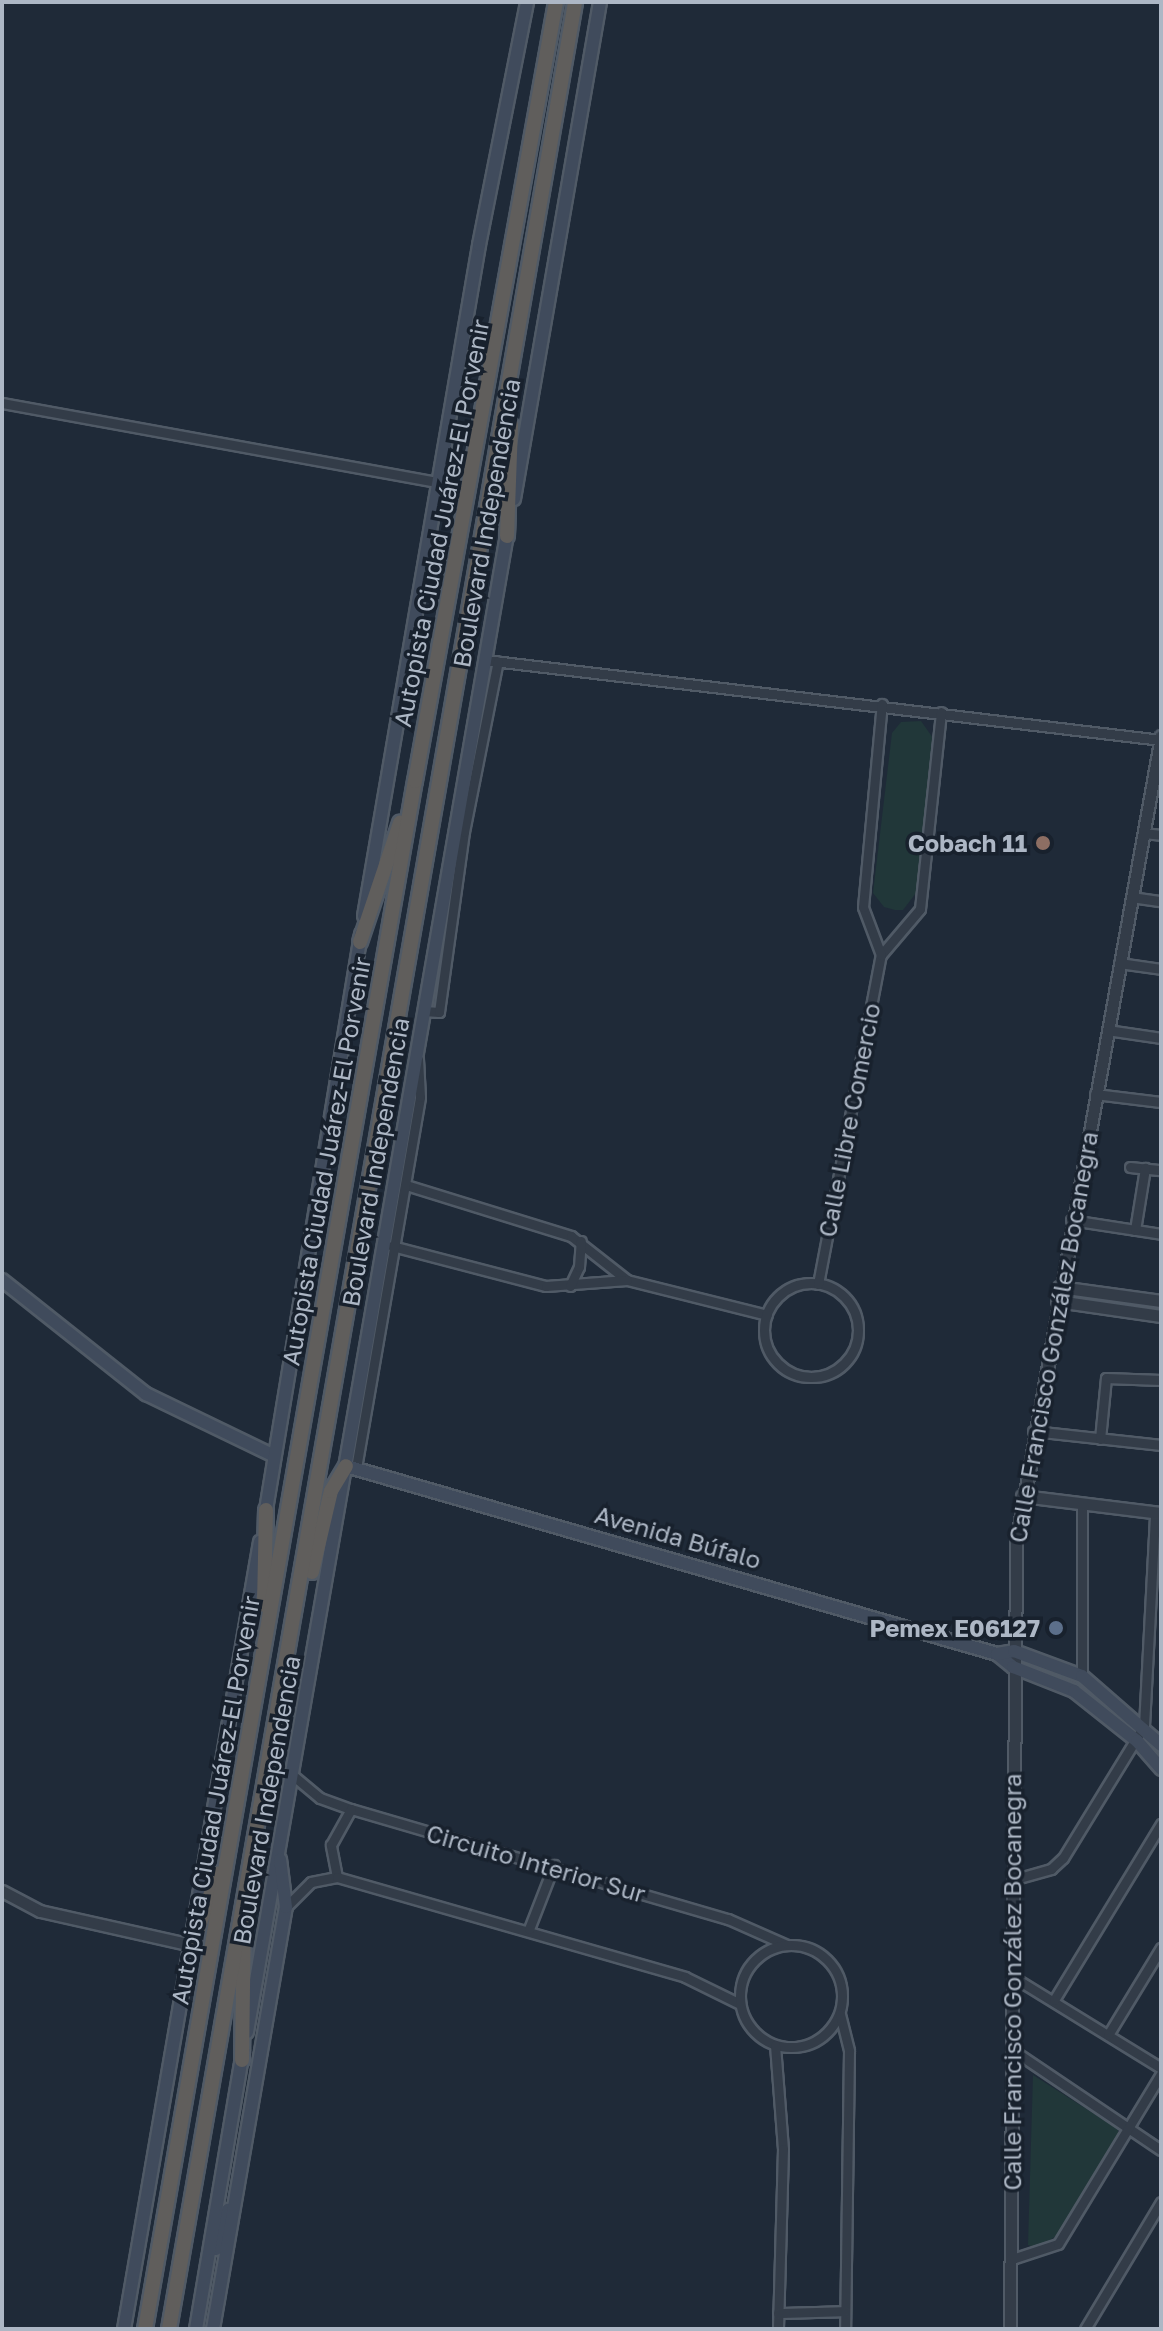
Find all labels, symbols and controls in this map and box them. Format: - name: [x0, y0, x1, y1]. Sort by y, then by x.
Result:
- street label: Autopista Ciudad Juárez-El Porvenir: [387, 317, 495, 729]
- street label: Boulevard Independencia: [446, 376, 526, 670]
- place label: Cobach 11: [908, 829, 1027, 857]
- marker: Cobach 11: [1034, 834, 1052, 852]
- street label: Autopista Ciudad Juárez-El Porvenir: [276, 954, 376, 1368]
- street label: Calle Libre Comercio: [812, 1001, 886, 1239]
- street label: Boulevard Independencia: [335, 1015, 415, 1309]
- street label: Calle Francisco González Bocanegra: [1003, 1129, 1103, 1545]
- street label: Avenida Búfalo: [592, 1500, 764, 1574]
- street label: Autopista Ciudad Juárez-El Porvenir: [165, 1593, 265, 2007]
- place label: Pemex E06127: [869, 1614, 1040, 1642]
- marker: Pemex E06127: [1047, 1619, 1065, 1637]
- street label: Boulevard Independencia: [226, 1653, 306, 1947]
- street label: Calle Francisco González Bocanegra: [998, 1773, 1026, 2191]
- street label: Circuito Interior Sur: [423, 1818, 649, 1908]

